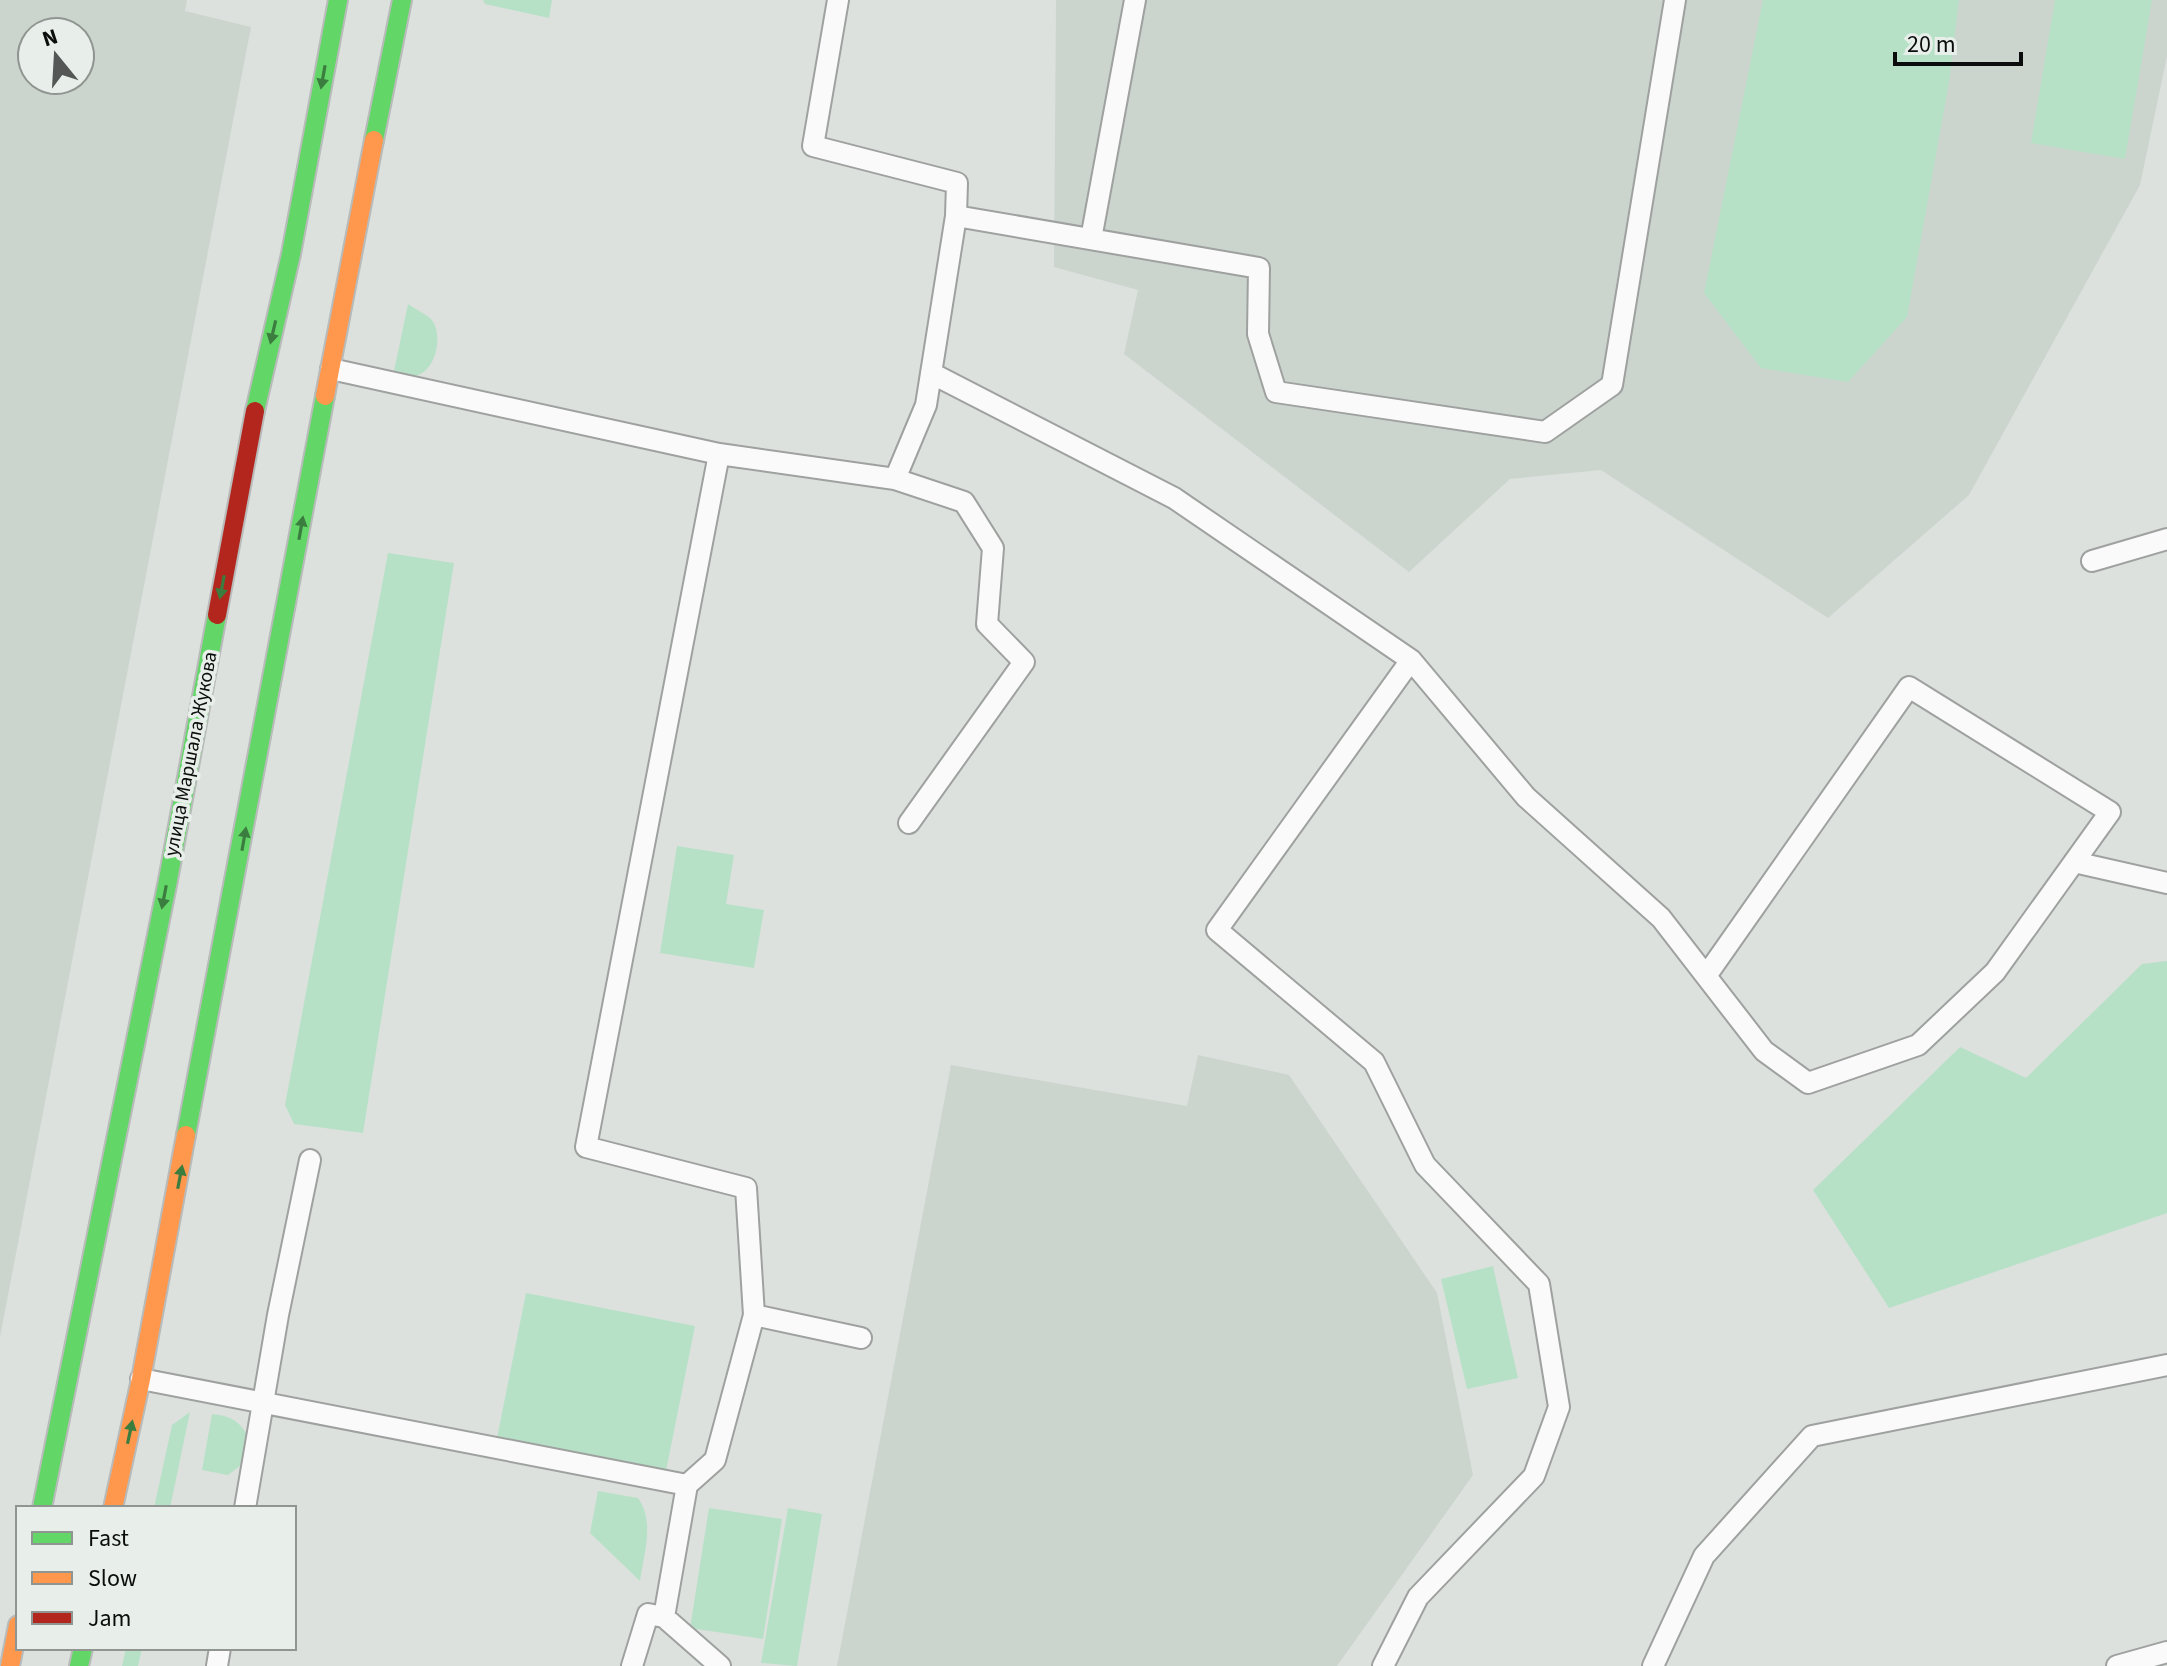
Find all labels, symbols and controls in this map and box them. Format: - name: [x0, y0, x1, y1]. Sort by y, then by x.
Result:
- north arrow: [16, 16, 96, 96]
- scale bar: [1895, 16, 2021, 66]
- text: N: [38, 20, 62, 55]
- text: 20 m: [1907, 27, 1956, 62]
- one-way arrow: [316, 64, 328, 89]
- one-way arrow: [266, 319, 279, 344]
- one-way arrow: [295, 515, 307, 540]
- one-way arrow: [216, 574, 228, 599]
- street label: улица Маршала Жукова: [157, 649, 225, 859]
- one-way arrow: [238, 826, 250, 851]
- one-way arrow: [158, 885, 170, 910]
- one-way arrow: [174, 1164, 187, 1189]
- one-way arrow: [124, 1419, 137, 1444]
- legend: [16, 1506, 296, 1650]
- text: Fast: [88, 1521, 129, 1556]
- text: Slow: [88, 1561, 137, 1596]
- text: Jam: [88, 1601, 132, 1636]

